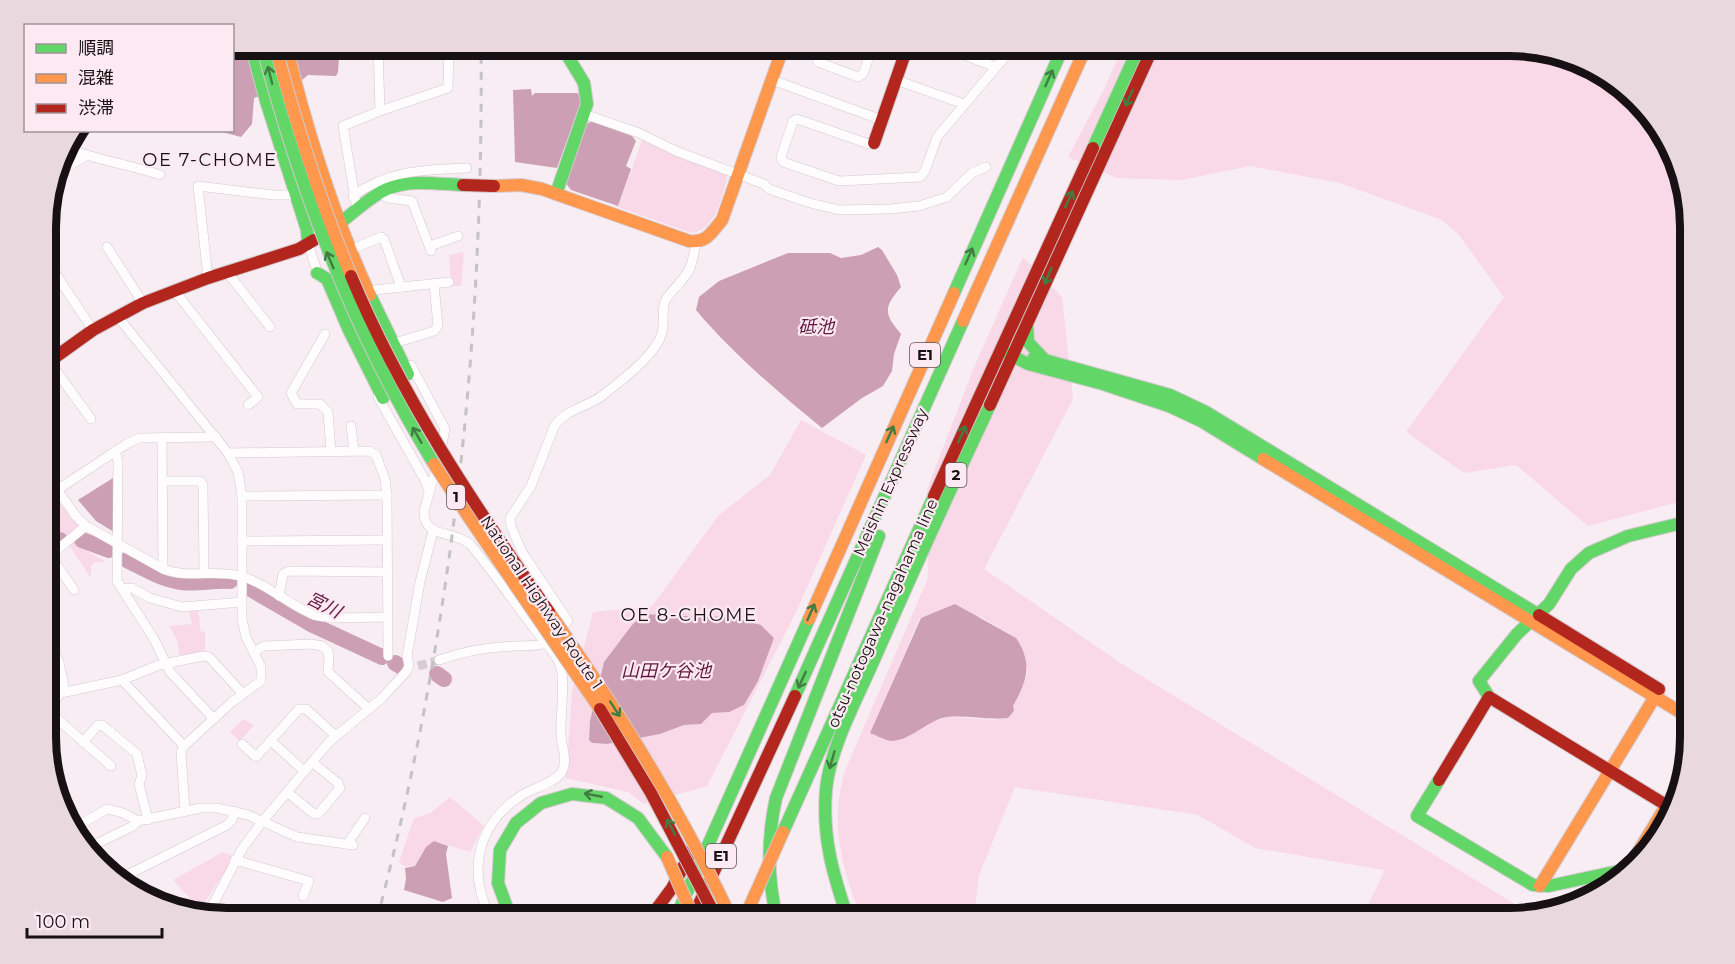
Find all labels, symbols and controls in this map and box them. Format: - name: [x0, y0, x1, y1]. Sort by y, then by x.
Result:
- legend: [24, 24, 234, 132]
- text: 順調: [78, 37, 114, 59]
- one-way arrow: [264, 66, 276, 85]
- text: 混雑: [78, 67, 114, 89]
- one-way arrow: [1044, 69, 1055, 87]
- one-way arrow: [1123, 89, 1135, 107]
- text: 渋滞: [78, 97, 114, 119]
- district label: OE 7-CHOME: [142, 149, 278, 171]
- one-way arrow: [1064, 191, 1076, 209]
- one-way arrow: [964, 247, 976, 265]
- one-way arrow: [324, 251, 335, 269]
- one-way arrow: [1042, 266, 1054, 284]
- water label: 砥池: [798, 316, 836, 338]
- road number: E1: [910, 343, 940, 367]
- street label: Meishin Expressway: [849, 405, 932, 559]
- one-way arrow: [884, 425, 896, 443]
- one-way arrow: [957, 425, 968, 443]
- one-way arrow: [411, 427, 423, 444]
- road number: 2: [946, 463, 966, 487]
- road number: 1: [447, 485, 465, 509]
- street label: otsu-notogawa-nagahama line: [823, 496, 942, 731]
- street label: National Highway Route 1: [476, 512, 607, 693]
- water label: 宮川: [303, 587, 347, 624]
- one-way arrow: [805, 603, 817, 621]
- district label: OE 8-CHOME: [620, 604, 758, 626]
- water label: 山田ケ谷池: [621, 660, 713, 682]
- one-way arrow: [796, 670, 807, 688]
- one-way arrow: [608, 700, 621, 717]
- one-way arrow: [826, 750, 837, 769]
- one-way arrow: [584, 789, 603, 800]
- one-way arrow: [665, 819, 676, 837]
- road number: E1: [706, 844, 736, 868]
- scale bar: [27, 901, 162, 939]
- text: 100 m: [36, 911, 90, 933]

